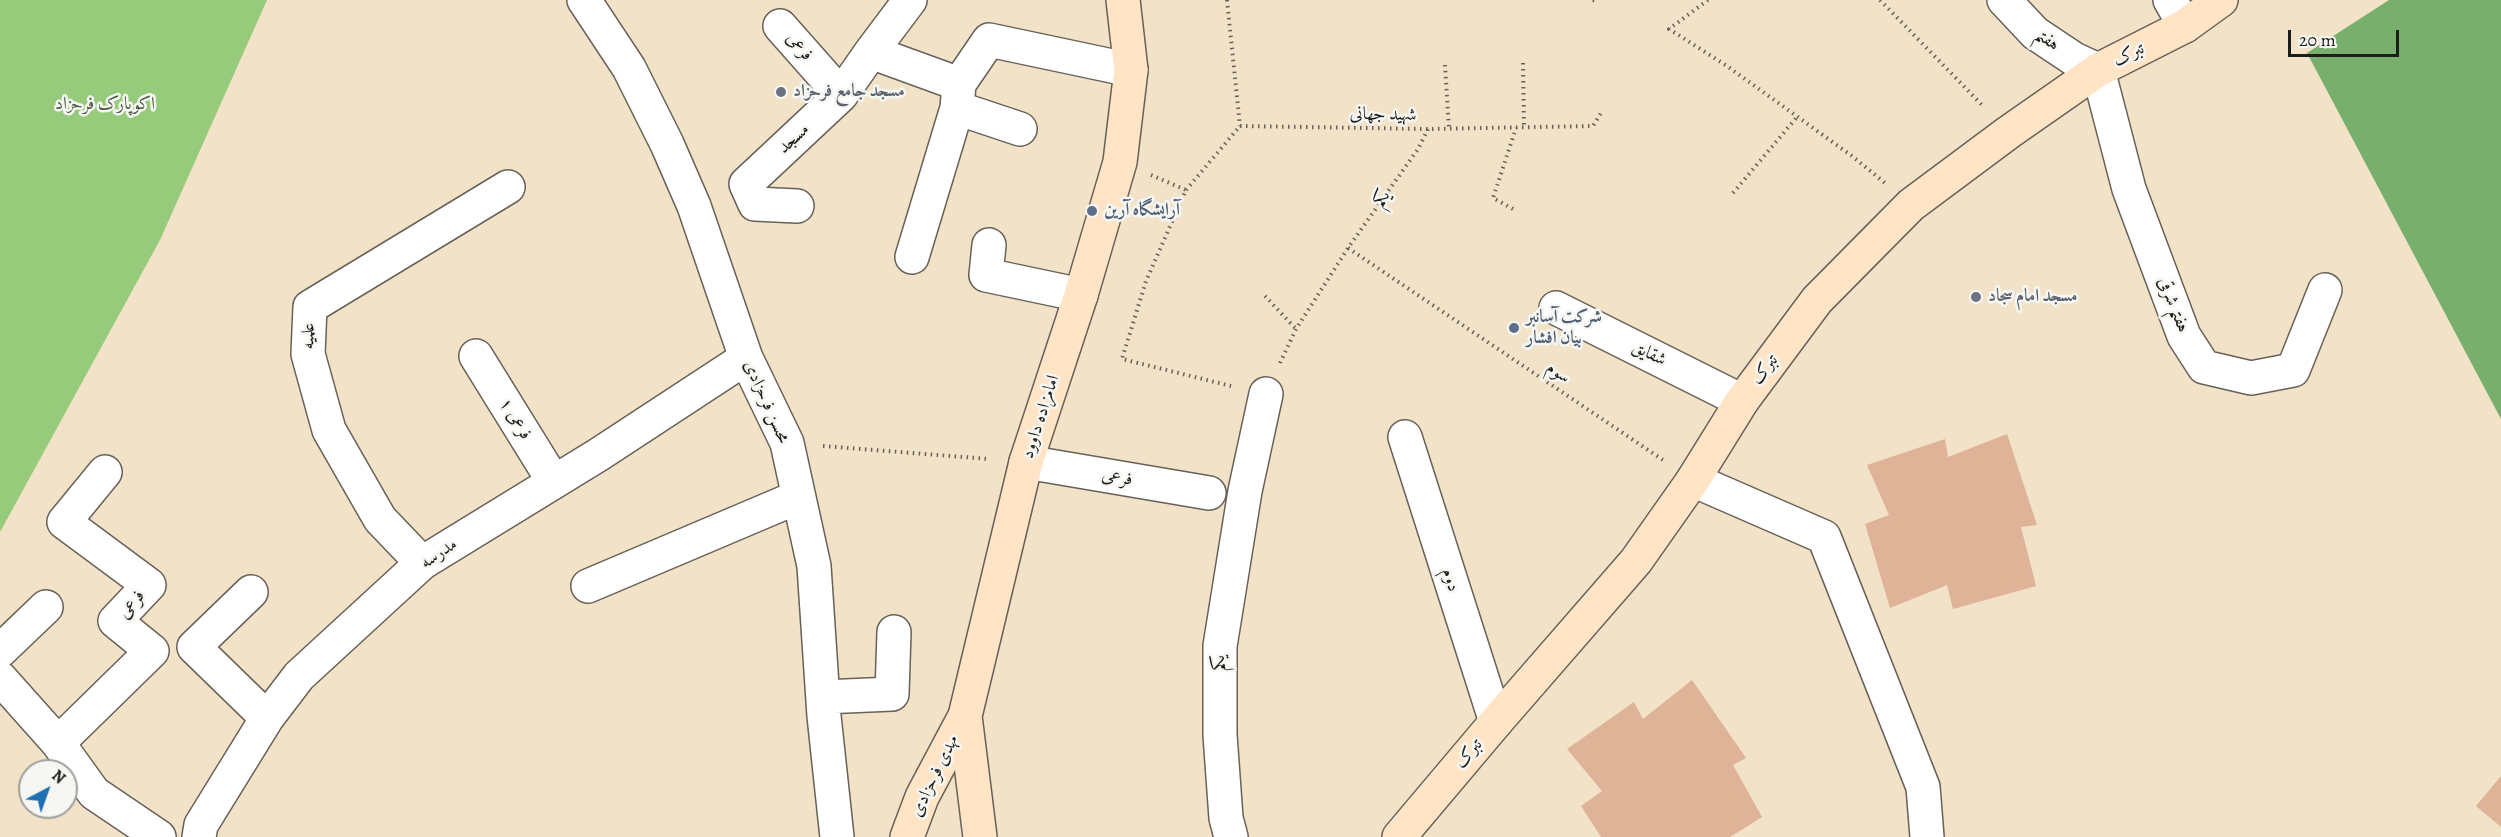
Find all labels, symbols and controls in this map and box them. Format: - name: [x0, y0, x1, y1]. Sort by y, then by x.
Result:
- scale bar: [2291, 18, 2402, 56]
- street label: هفتم: [2031, 24, 2063, 56]
- street label: فرعی: [781, 28, 817, 66]
- text: 20 m: [2299, 28, 2336, 52]
- street label: تبرک: [2110, 38, 2148, 72]
- place label: مسجد جامع فرحزاد: [793, 81, 905, 103]
- marker: مسجد جامع فرحزاد: [774, 85, 788, 99]
- park label: اکوپارک فرحزاد: [55, 94, 155, 116]
- street label: شهید جهانی: [1349, 104, 1417, 126]
- street label: مسجد: [774, 119, 814, 159]
- street label: یکم: [1369, 186, 1395, 212]
- place label: آرایشگاه آرین: [1104, 200, 1180, 222]
- marker: آرایشگاه آرین: [1085, 204, 1099, 218]
- street label: هفتم شرقی: [2152, 274, 2194, 336]
- place label: مسجد امام سجاد: [1988, 286, 2078, 308]
- marker: مسجد امام سجاد: [1969, 290, 1983, 304]
- place label: شرکت آسانبر بیان افشار: [1526, 307, 1602, 350]
- marker: شرکت آسانبر بیان افشار: [1507, 321, 1521, 335]
- street label: علمیه: [298, 322, 320, 350]
- street label: شقایق: [1628, 337, 1670, 371]
- street label: تبرک: [1747, 351, 1783, 389]
- street label: محسن فرحزادی: [738, 357, 794, 447]
- street label: سوم: [1542, 357, 1574, 389]
- street label: امامزاده داوود: [1017, 373, 1065, 461]
- street label: فرعی ۱: [494, 394, 536, 444]
- street label: فرعی: [1100, 465, 1134, 491]
- street label: مدرسه: [417, 534, 461, 574]
- street label: دوم: [1436, 566, 1464, 594]
- street label: فرعی: [114, 586, 150, 624]
- street label: یکم: [1209, 655, 1231, 671]
- street label: مهدی فرحزادی: [906, 732, 964, 820]
- street label: تبرک: [1450, 735, 1488, 773]
- north arrow: [18, 759, 78, 819]
- text: N: [47, 765, 70, 789]

